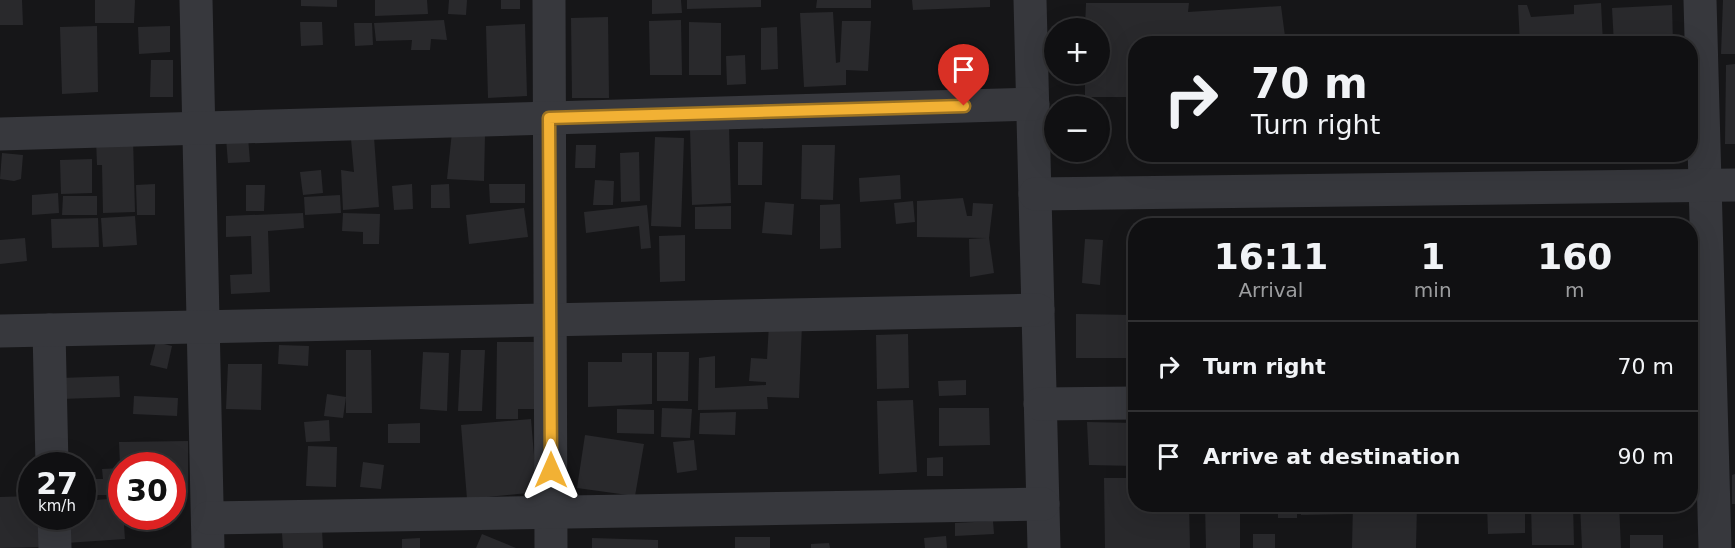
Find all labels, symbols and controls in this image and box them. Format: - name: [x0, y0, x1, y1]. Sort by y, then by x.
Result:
- map controls: [1044, 18, 1110, 162]
- button: +: [1044, 18, 1110, 84]
- pin: [938, 44, 989, 106]
- icon: arrive: [947, 53, 980, 86]
- text: 70 m: [1251, 59, 1368, 108]
- icon: right: [1152, 60, 1230, 138]
- button: −: [1044, 96, 1110, 162]
- text: Turn right: [1251, 109, 1380, 140]
- text: 16:11: [1214, 236, 1328, 277]
- text: 1: [1420, 236, 1445, 277]
- text: 160: [1537, 236, 1612, 277]
- text: Arrival: [1238, 278, 1303, 302]
- text: min: [1414, 278, 1452, 302]
- text: m: [1565, 278, 1585, 302]
- icon: right: [1152, 350, 1185, 383]
- text: Turn right: [1203, 354, 1326, 379]
- text: 70 m: [1618, 354, 1674, 379]
- position arrow: [519, 438, 583, 502]
- icon: arrive: [1152, 440, 1185, 473]
- text: Arrive at destination: [1203, 444, 1460, 469]
- text: 90 m: [1618, 444, 1674, 469]
- speed limit sign: 30: [108, 452, 186, 530]
- text: 27: [36, 466, 78, 501]
- text: km/h: [38, 497, 76, 515]

